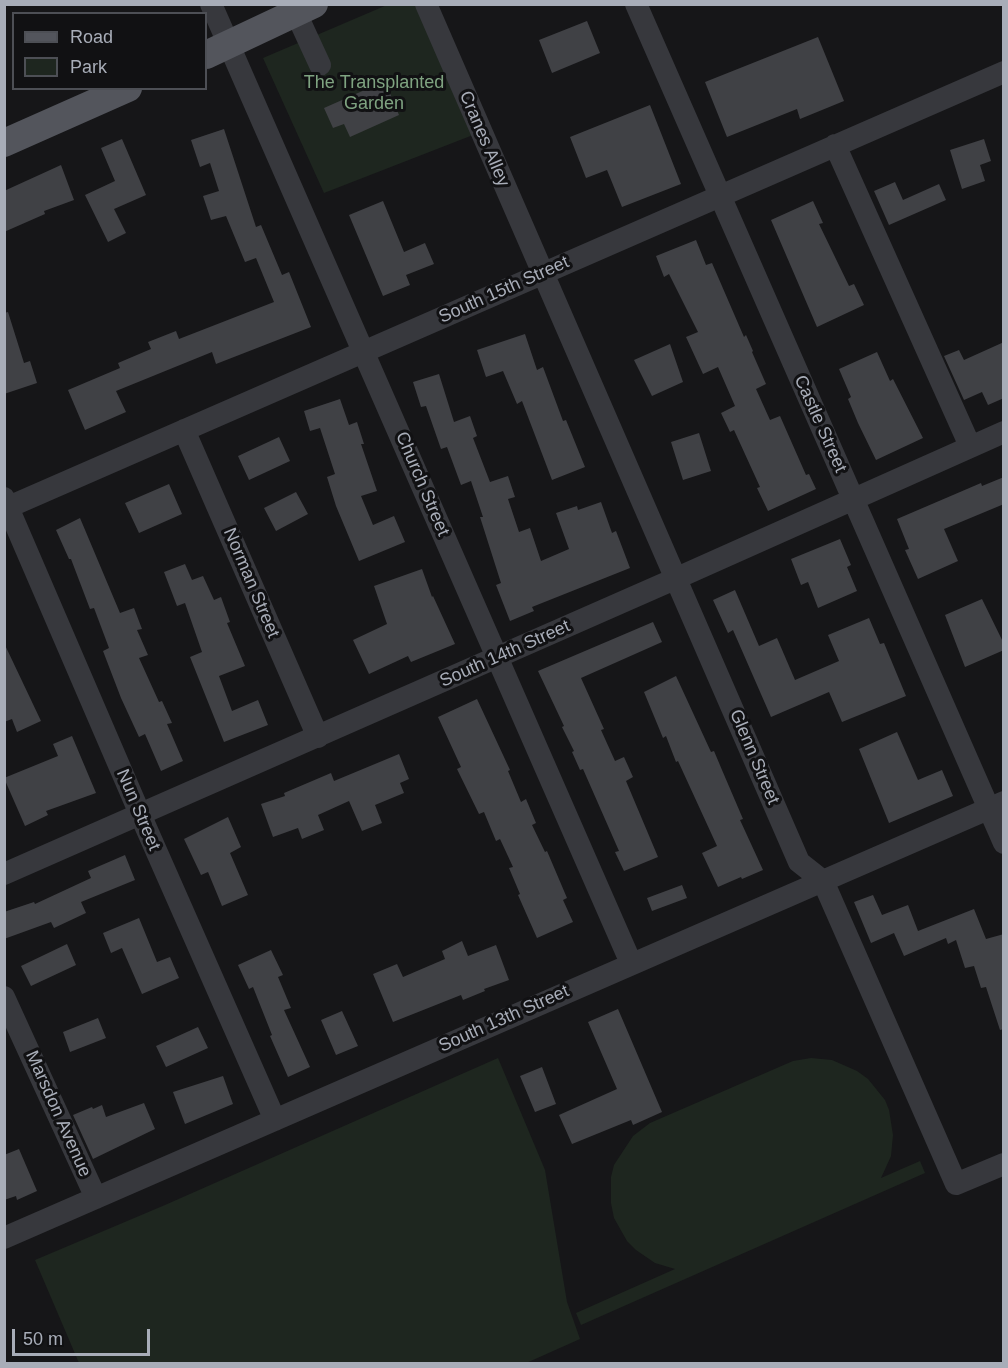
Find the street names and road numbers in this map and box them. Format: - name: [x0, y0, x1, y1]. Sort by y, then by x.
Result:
- street label: Cranes Alley: [454, 88, 514, 190]
- street label: South 15th Street: [436, 252, 572, 328]
- street label: Castle Street: [789, 372, 851, 476]
- street label: Church Street: [390, 429, 454, 539]
- street label: Norman Street: [218, 525, 284, 641]
- street label: South 14th Street: [437, 616, 573, 692]
- street label: Glenn Street: [724, 706, 784, 808]
- street label: Nun Street: [111, 766, 165, 854]
- street label: South 13th Street: [436, 981, 572, 1057]
- street label: Marsdon Avenue: [21, 1048, 95, 1180]

